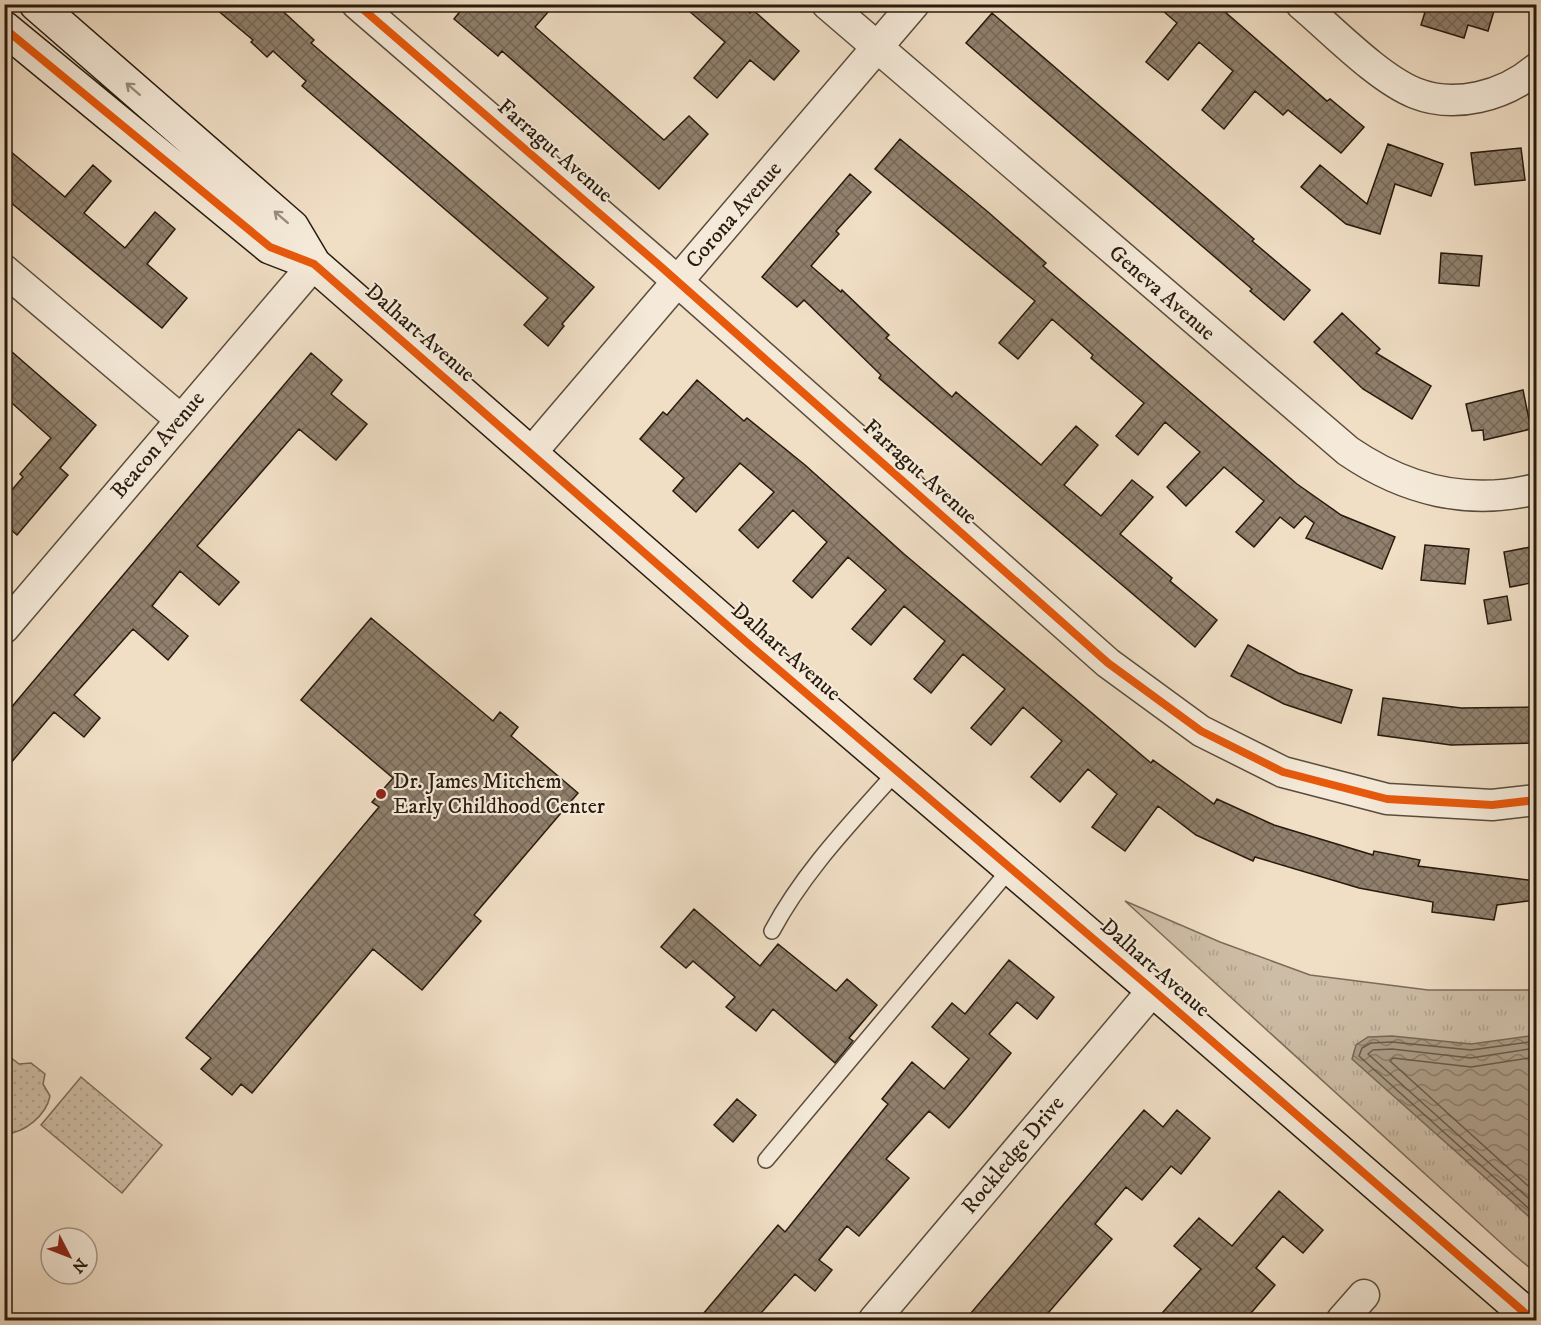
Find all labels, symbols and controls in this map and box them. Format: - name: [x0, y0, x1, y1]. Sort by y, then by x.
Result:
- one-way arrow: [126, 82, 141, 96]
- street label: Farragut Avenue: [492, 93, 618, 209]
- street label: Corona Avenue: [680, 156, 788, 274]
- one-way arrow: [273, 210, 288, 224]
- street label: Geneva Avenue: [1103, 239, 1221, 347]
- street label: Dalhart Avenue: [360, 278, 480, 388]
- street label: Beacon Avenue: [105, 386, 211, 504]
- street label: Farragut Avenue: [857, 414, 983, 530]
- street label: Dalhart Avenue: [726, 597, 846, 707]
- place label: Dr. James Mitchem Early Childhood Center: [393, 768, 606, 820]
- marker: Dr. James Mitchem Early Childhood Center: [374, 787, 388, 801]
- street label: Dalhart Avenue: [1095, 913, 1215, 1023]
- street label: Rockledge Drive: [956, 1090, 1070, 1220]
- north arrow: [39, 1226, 99, 1286]
- text: N: [68, 1254, 91, 1277]

